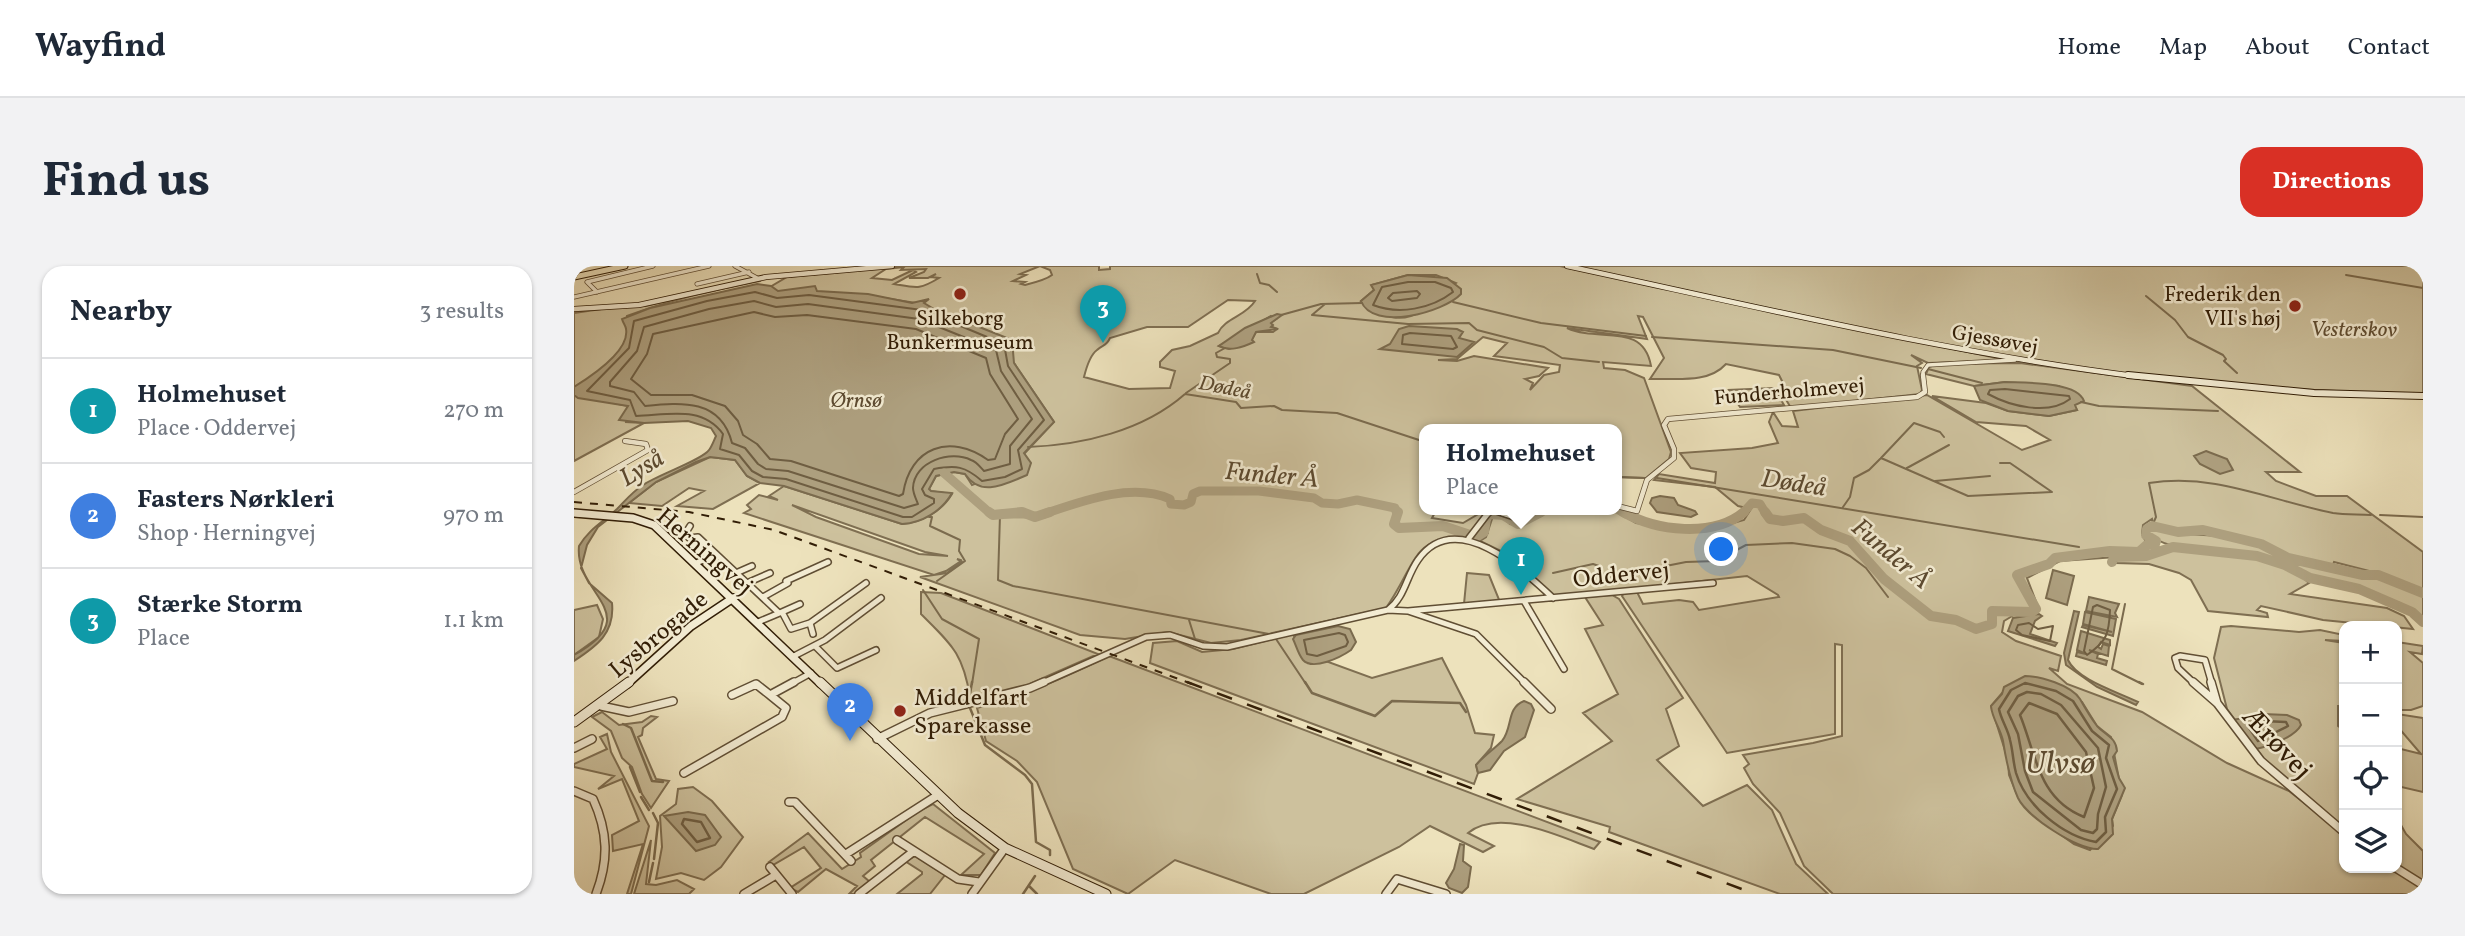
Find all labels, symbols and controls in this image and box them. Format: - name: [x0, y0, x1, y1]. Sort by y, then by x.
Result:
- text: Wayfind: [35, 25, 166, 71]
- text: Home: [2057, 31, 2121, 65]
- text: Map: [2159, 31, 2207, 65]
- text: About: [2245, 31, 2310, 65]
- text: Contact: [2348, 31, 2430, 65]
- button: Directions: [2240, 147, 2423, 217]
- text: Find us: [42, 148, 210, 217]
- place label: Frederik den VII's høj: [2164, 281, 2281, 334]
- pin: 3: [1080, 285, 1126, 343]
- marker: Silkeborg Bunkermuseum: [952, 286, 968, 302]
- text: Nearby: [70, 291, 172, 333]
- text: 3 results: [419, 296, 504, 328]
- marker: Frederik den VII's høj: [2287, 298, 2303, 314]
- place label: Silkeborg Bunkermuseum: [886, 305, 1034, 358]
- park label: Vesterskov: [2311, 316, 2398, 345]
- street label: Gjessøvej: [1949, 319, 2040, 362]
- water label: Dødeå: [1196, 369, 1253, 408]
- street label: Funderholmevej: [1713, 371, 1866, 414]
- text: Holmehuset: [137, 377, 286, 413]
- water label: Ørnsø: [830, 387, 883, 416]
- text: 1: [88, 395, 98, 427]
- text: 270 m: [443, 395, 504, 427]
- text: Place · Oddervej: [137, 413, 296, 445]
- popup: [1419, 424, 1622, 515]
- text: Holmehuset: [1446, 436, 1595, 472]
- water label: Lyså: [613, 441, 671, 496]
- water label: Funder Å: [1223, 454, 1320, 498]
- water label: Dødeå: [1759, 461, 1829, 507]
- text: Place: [1446, 472, 1499, 504]
- text: Fasters Nørkleri: [137, 482, 335, 518]
- text: 2: [87, 500, 99, 532]
- text: 970 m: [443, 500, 504, 532]
- street label: Herningvej: [648, 501, 759, 604]
- water label: Funder Å: [1843, 510, 1938, 599]
- text: Shop · Herningvej: [137, 518, 316, 550]
- your location: [1704, 532, 1738, 566]
- pin: 1: [1498, 537, 1544, 595]
- street label: Oddervej: [1571, 554, 1671, 598]
- street label: Lysbrogade: [602, 584, 716, 687]
- text: Stærke Storm: [137, 587, 303, 623]
- text: 3: [87, 605, 99, 637]
- text: 1.1 km: [443, 605, 504, 637]
- map controls: [2339, 621, 2402, 873]
- button: +: [2339, 621, 2402, 684]
- text: Place: [137, 623, 190, 655]
- place label: Middelfart Sparekasse: [914, 682, 1031, 744]
- pin: 2: [827, 683, 873, 741]
- button: −: [2339, 684, 2402, 747]
- street label: Ærøvej: [2232, 698, 2320, 789]
- marker: Middelfart Sparekasse: [892, 703, 908, 719]
- water label: Ulvsø: [2025, 743, 2097, 787]
- button: locate: [2339, 747, 2402, 810]
- button: layers: [2339, 810, 2402, 873]

